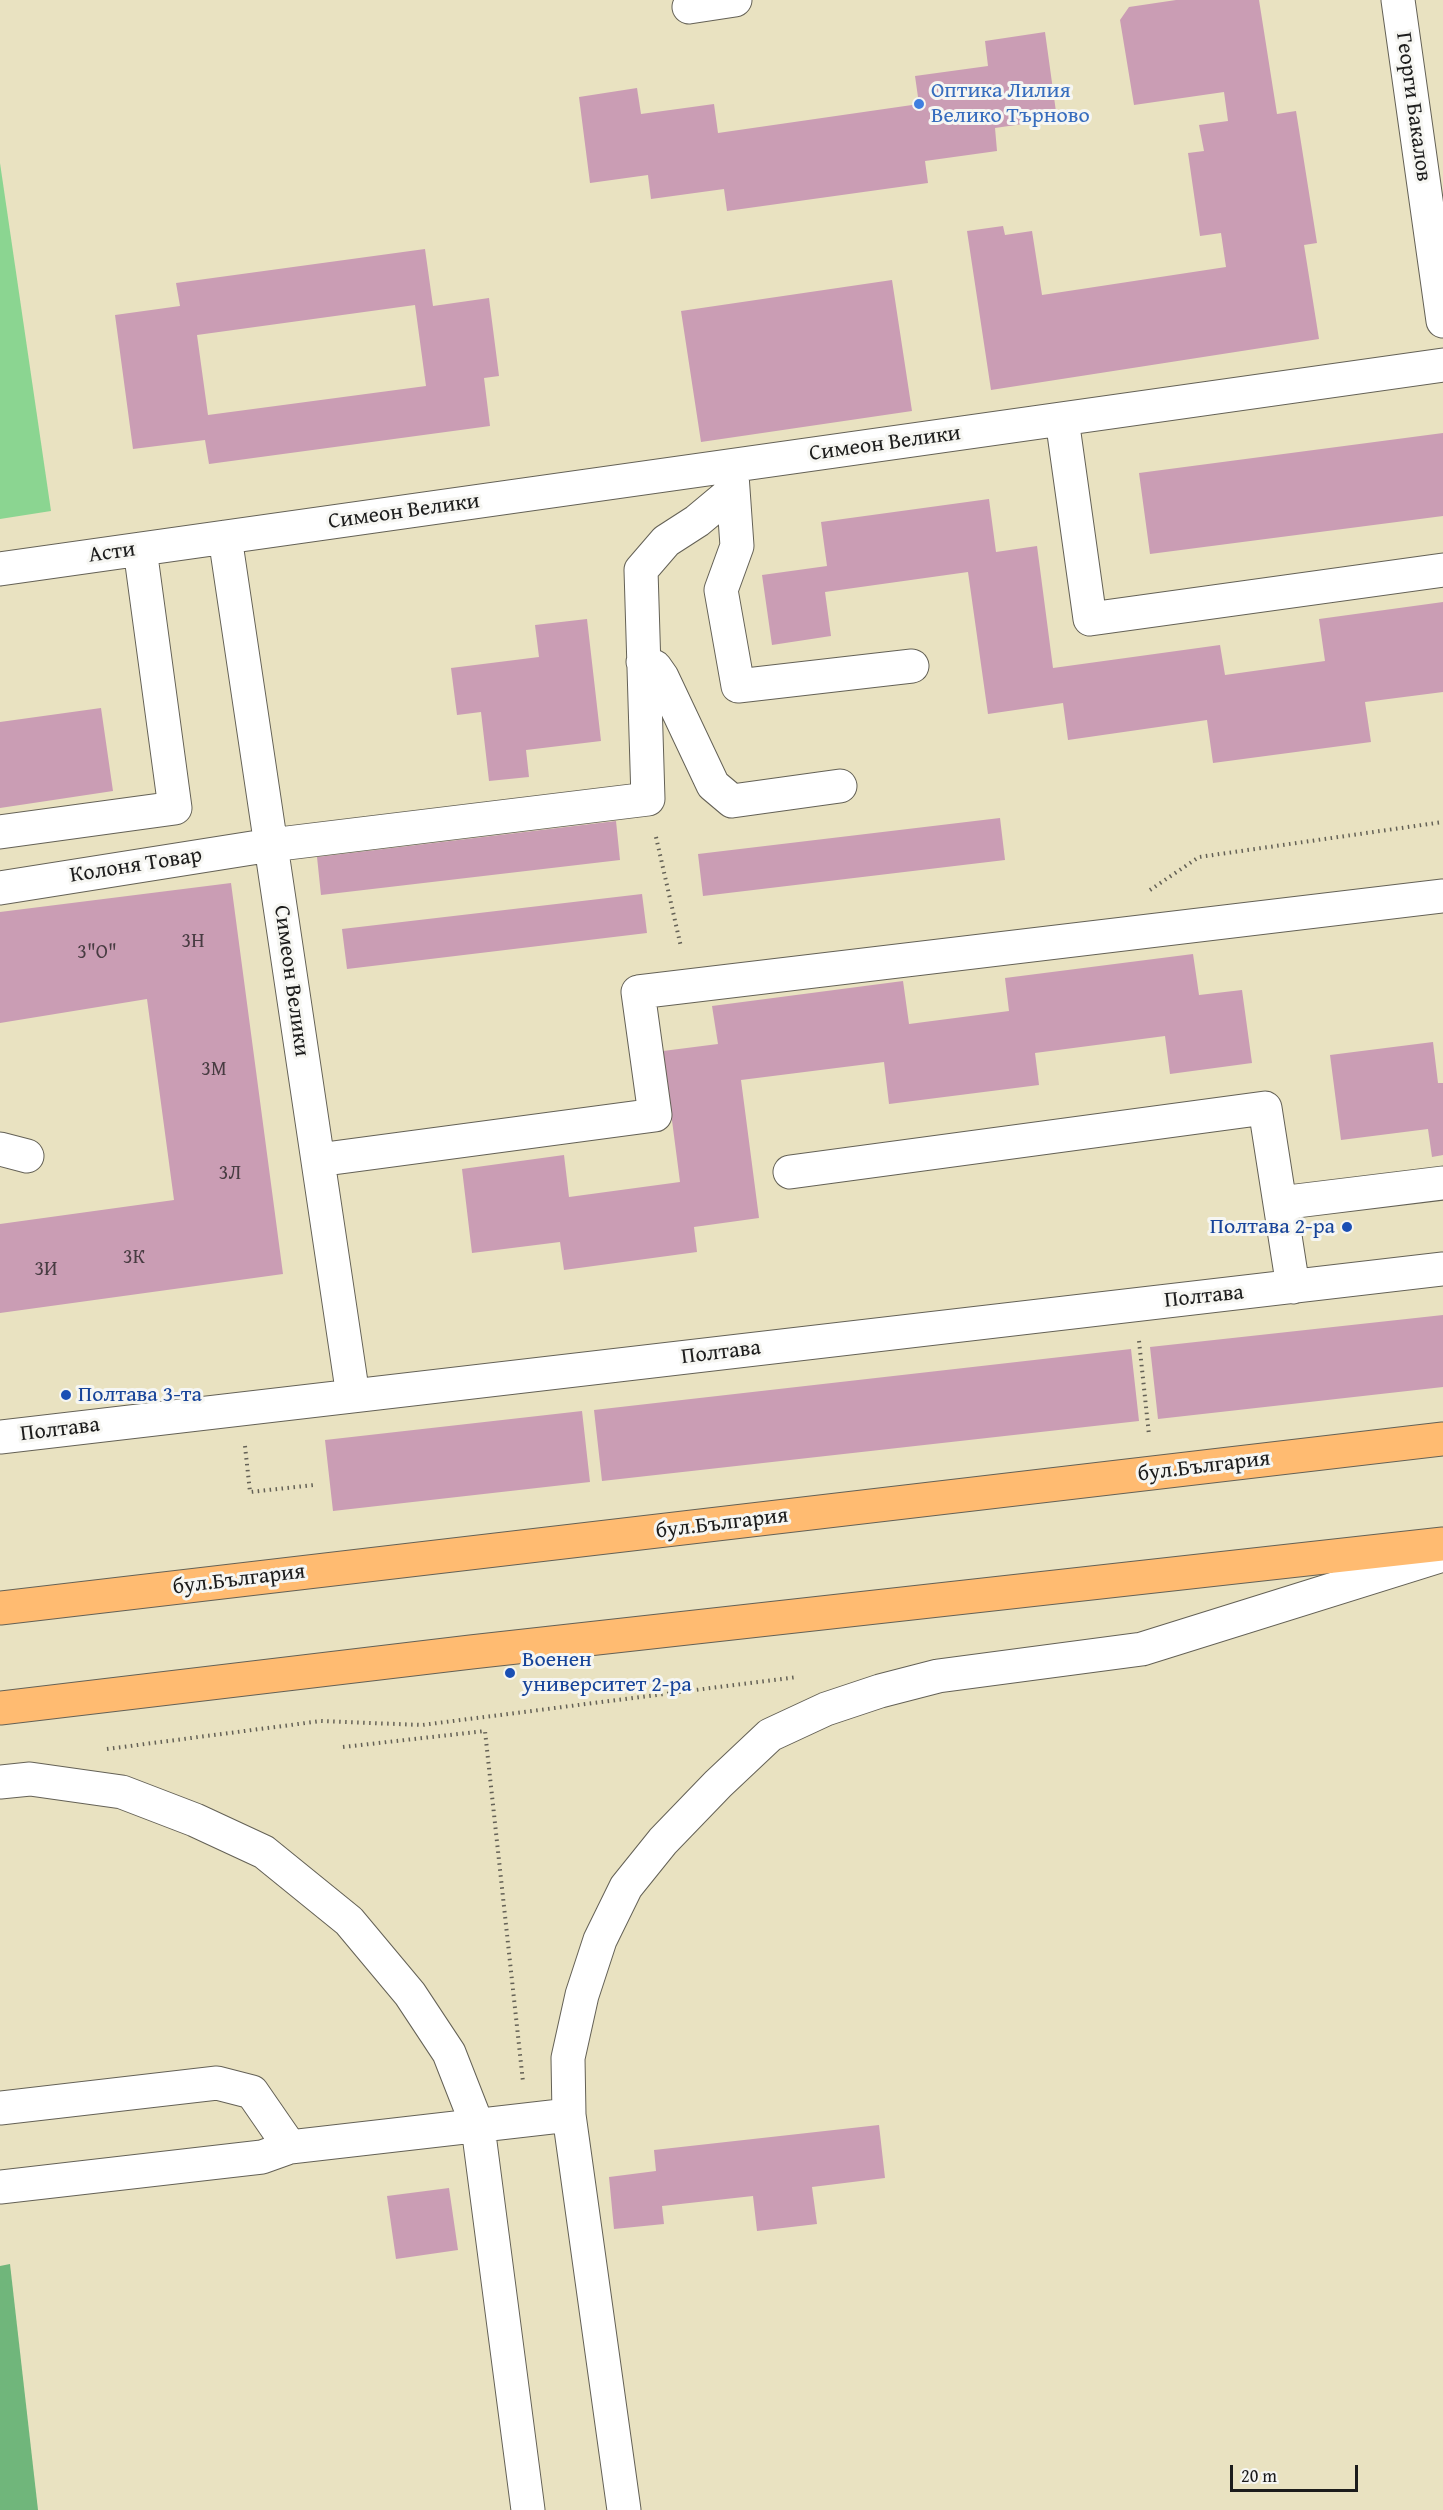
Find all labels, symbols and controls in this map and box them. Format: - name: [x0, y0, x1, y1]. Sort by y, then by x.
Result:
- street label: Георги Бакалов: [1389, 31, 1437, 183]
- place label: Оптика Лилия Велико Търново: [931, 78, 1090, 130]
- marker: Оптика Лилия Велико Търново: [912, 97, 926, 111]
- street label: Симеон Велики: [808, 420, 962, 468]
- street label: Симеон Велики: [327, 488, 481, 536]
- street label: Асти: [87, 537, 137, 569]
- street label: Колоня Товар: [68, 843, 204, 889]
- street label: Симеон Велики: [267, 904, 315, 1058]
- house number: 3Н: [182, 930, 204, 954]
- house number: 3"О": [77, 941, 117, 965]
- house number: 3М: [201, 1058, 227, 1082]
- house number: 3Л: [219, 1162, 241, 1186]
- place label: Полтава 2-ра: [1210, 1214, 1335, 1240]
- marker: Полтава 2-ра: [1340, 1220, 1354, 1234]
- house number: 3К: [123, 1246, 145, 1270]
- house number: 3И: [34, 1258, 58, 1282]
- street label: Полтава: [1163, 1280, 1245, 1314]
- street label: Полтава: [680, 1335, 762, 1371]
- place label: Полтава 3-та: [78, 1382, 202, 1408]
- marker: Полтава 3-та: [59, 1388, 73, 1402]
- street label: Полтава: [19, 1412, 101, 1448]
- street label: бул.България: [1136, 1446, 1272, 1488]
- street label: бул.България: [654, 1503, 790, 1545]
- street label: бул.България: [171, 1559, 307, 1601]
- place label: Военен университет 2-ра: [522, 1647, 692, 1699]
- marker: Военен университет 2-ра: [503, 1666, 517, 1680]
- scale bar: [1233, 2453, 1360, 2491]
- text: 20 m: [1241, 2462, 1277, 2489]

